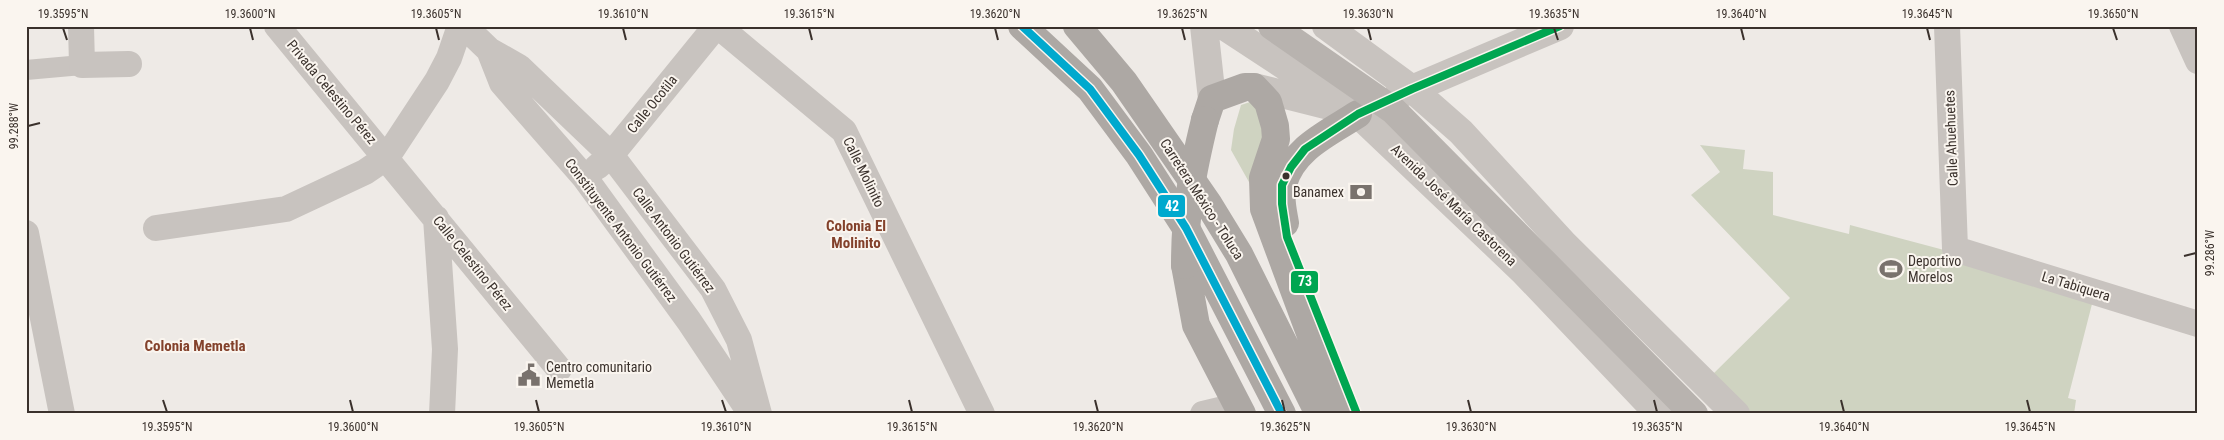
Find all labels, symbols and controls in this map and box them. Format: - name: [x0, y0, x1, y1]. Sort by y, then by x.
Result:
- text: 19.3595°N: [38, 7, 88, 21]
- text: 19.3600°N: [225, 7, 275, 21]
- text: 19.3605°N: [411, 7, 461, 21]
- text: 19.3610°N: [598, 7, 648, 21]
- text: 19.3615°N: [784, 7, 834, 21]
- text: 19.3620°N: [970, 7, 1020, 21]
- text: 19.3625°N: [1157, 7, 1207, 21]
- text: 19.3630°N: [1343, 7, 1393, 21]
- text: 19.3635°N: [1529, 7, 1579, 21]
- text: 19.3640°N: [1716, 7, 1766, 21]
- text: 19.3645°N: [1902, 7, 1952, 21]
- text: 19.3650°N: [2088, 7, 2138, 21]
- street label: Privada Celestino Pérez: [284, 37, 380, 147]
- street label: Calle Ocotila: [624, 72, 680, 136]
- street label: Calle Ahuehuetes: [1941, 90, 1961, 186]
- text: 99.288°W: [7, 103, 21, 149]
- street label: Calle Molinito: [840, 134, 888, 210]
- street label: Carretera México - Toluca: [1157, 136, 1247, 262]
- street label: Avenida José María Castorena: [1388, 141, 1520, 269]
- street label: Constituyente Antonio Gutiérrez: [562, 155, 680, 305]
- unlabelled marker: [1281, 171, 1291, 181]
- bank icon: Banamex: [1348, 179, 1374, 205]
- street label: Calle Antonio Gutiérrez: [629, 184, 719, 296]
- place label: Banamex: [1293, 184, 1344, 200]
- line badge: 42: [1157, 194, 1186, 218]
- text: 42: [1165, 198, 1179, 214]
- street label: Calle Celestino Pérez: [430, 213, 516, 313]
- district label: Colonia El Molinito: [826, 217, 886, 252]
- text: 99.286°W: [2203, 230, 2217, 276]
- place label: Deportivo Morelos: [1908, 253, 1961, 285]
- sports icon: Deportivo Morelos: [1878, 256, 1904, 282]
- street label: La Tabiquera: [2040, 268, 2112, 304]
- line badge: 73: [1290, 270, 1319, 294]
- text: 73: [1298, 273, 1312, 289]
- district label: Colonia Memetla: [144, 337, 246, 355]
- place label: Centro comunitario Memetla: [546, 359, 652, 391]
- public building icon: Centro comunitario Memetla: [516, 362, 542, 388]
- text: 19.3595°N: [142, 420, 192, 434]
- text: 19.3600°N: [328, 420, 378, 434]
- text: 19.3605°N: [514, 420, 564, 434]
- text: 19.3610°N: [701, 420, 751, 434]
- text: 19.3615°N: [887, 420, 937, 434]
- text: 19.3620°N: [1073, 420, 1123, 434]
- text: 19.3625°N: [1260, 420, 1310, 434]
- text: 19.3630°N: [1446, 420, 1496, 434]
- text: 19.3635°N: [1632, 420, 1682, 434]
- text: 19.3640°N: [1819, 420, 1869, 434]
- text: 19.3645°N: [2005, 420, 2055, 434]

